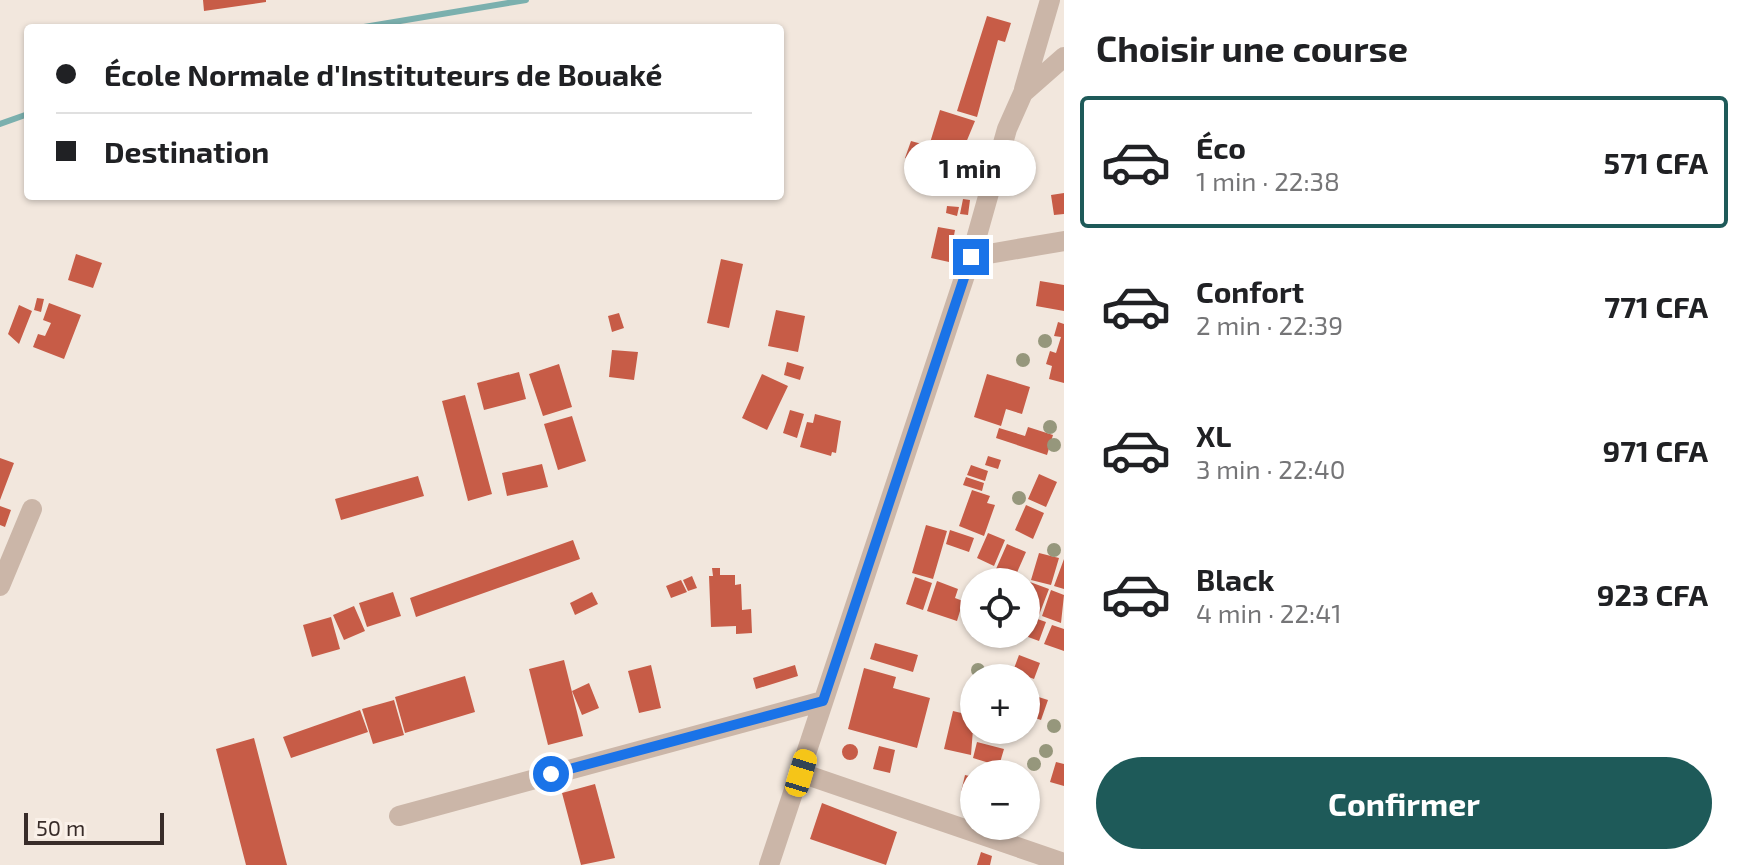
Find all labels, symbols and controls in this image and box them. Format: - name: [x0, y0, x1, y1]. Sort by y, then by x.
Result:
- text: Choisir une course: [1096, 26, 1408, 69]
- text: École Normale d'Instituteurs de Bouaké: [104, 56, 662, 92]
- icon: car: [1100, 126, 1172, 198]
- text: Éco: [1196, 129, 1246, 165]
- text: Destination: [104, 133, 269, 169]
- callout: 1 min: [905, 141, 1037, 197]
- text: 571 CFA: [1604, 144, 1708, 180]
- text: 1 min: [939, 152, 1001, 183]
- text: 1 min · 22:38: [1196, 165, 1340, 196]
- route end: [953, 239, 989, 275]
- icon: car: [1100, 270, 1172, 342]
- text: Confort: [1196, 273, 1304, 309]
- text: 771 CFA: [1604, 288, 1708, 324]
- text: 2 min · 22:39: [1196, 309, 1343, 340]
- icon: car: [1100, 414, 1172, 486]
- text: XL: [1196, 417, 1231, 453]
- text: 971 CFA: [1602, 432, 1708, 468]
- text: 3 min · 22:40: [1196, 453, 1345, 484]
- icon: car: [1100, 558, 1172, 630]
- text: Black: [1196, 561, 1274, 597]
- map controls: [960, 568, 1040, 840]
- button: locate: [960, 568, 1040, 648]
- text: 923 CFA: [1597, 576, 1708, 612]
- text: 4 min · 22:41: [1196, 597, 1342, 628]
- button: +: [960, 664, 1040, 744]
- car: [783, 747, 819, 799]
- route start: [533, 756, 569, 792]
- button: Confirmer: [1096, 757, 1712, 849]
- button: −: [960, 760, 1040, 840]
- scale bar: [24, 809, 164, 845]
- text: 50 m: [36, 814, 85, 840]

